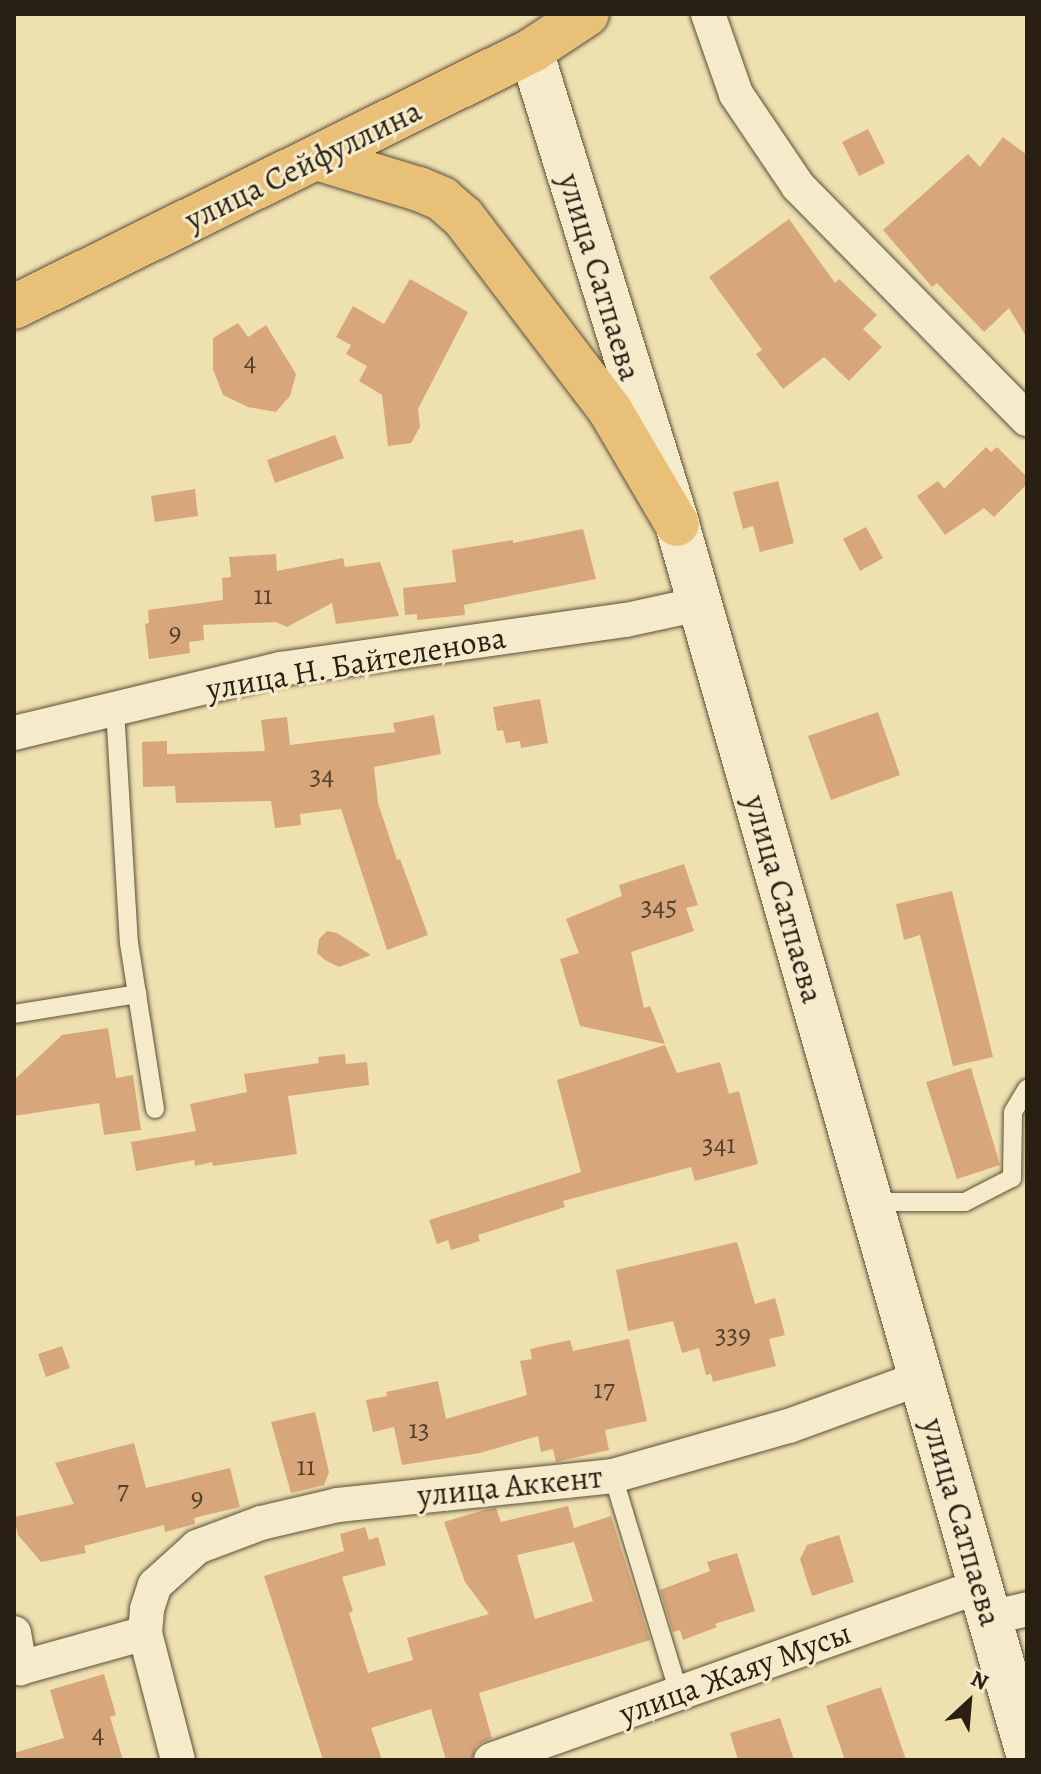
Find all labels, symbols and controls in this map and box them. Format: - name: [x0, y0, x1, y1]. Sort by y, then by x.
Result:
- street label: улица Сейфуллина: [179, 91, 427, 239]
- street label: улица Сатпаева: [550, 169, 650, 385]
- house number: 4: [244, 344, 256, 378]
- house number: 11: [253, 578, 273, 612]
- house number: 9: [169, 615, 181, 649]
- street label: улица Н. Байтеленова: [203, 618, 509, 708]
- house number: 34: [310, 758, 334, 792]
- street label: улица Сатпаева: [736, 791, 832, 1007]
- house number: 345: [641, 889, 677, 923]
- house number: 341: [702, 1127, 736, 1161]
- house number: 339: [715, 1317, 751, 1351]
- house number: 17: [593, 1372, 615, 1406]
- house number: 13: [408, 1412, 430, 1446]
- street label: улица Сатпаева: [914, 1414, 1010, 1630]
- house number: 11: [296, 1449, 316, 1483]
- street label: улица Аккент: [415, 1457, 605, 1515]
- house number: 7: [117, 1473, 129, 1507]
- house number: 9: [191, 1480, 203, 1514]
- street label: улица Жаяу Мусы: [614, 1613, 856, 1733]
- north arrow: [929, 1662, 1009, 1742]
- text: N: [966, 1663, 993, 1697]
- house number: 4: [92, 1716, 104, 1750]

